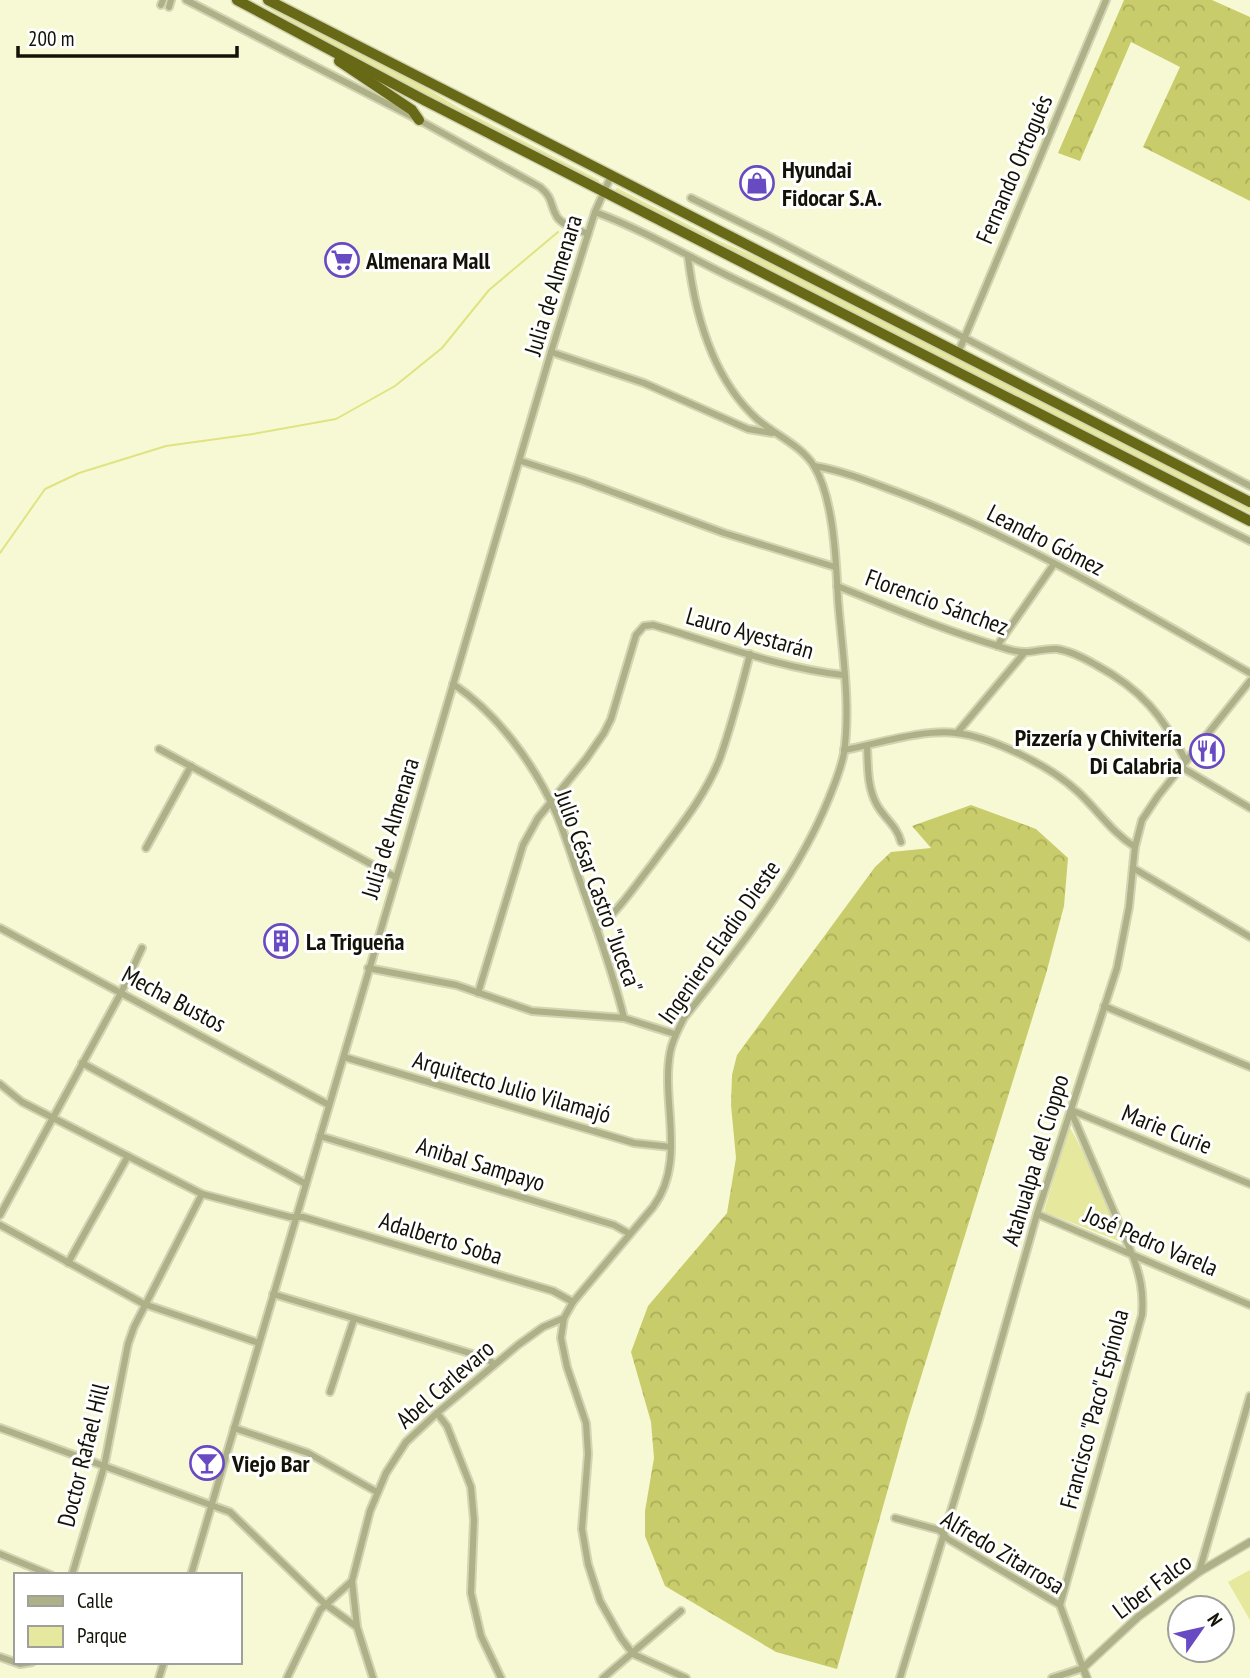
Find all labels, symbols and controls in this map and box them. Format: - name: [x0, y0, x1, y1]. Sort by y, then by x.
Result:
- scale bar: [18, 14, 236, 58]
- text: 200 m: [28, 25, 74, 52]
- street label: Fernando Ortogués: [969, 90, 1059, 248]
- place label: Hyundai Fidocar S.A.: [782, 154, 882, 213]
- shop icon: Hyundai Fidocar S.A.: [738, 164, 776, 202]
- street label: Julia de Almenara: [517, 211, 589, 360]
- supermarket icon: Almenara Mall: [323, 241, 361, 279]
- place label: Almenara Mall: [365, 245, 490, 276]
- street label: Leandro Gómez: [982, 497, 1110, 583]
- street label: Florencio Sánchez: [861, 562, 1013, 642]
- street label: Lauro Ayestarán: [682, 600, 818, 666]
- place label: Pizzería y Chivitería Di Calabria: [1015, 722, 1182, 781]
- restaurant icon: Pizzería y Chivitería Di Calabria: [1188, 732, 1226, 770]
- street label: Julia de Almenara: [354, 754, 426, 903]
- street label: Julio César Castro "Juceca": [548, 784, 650, 997]
- street label: Ingeniero Eladio Dieste: [651, 854, 787, 1030]
- building icon: La Trigueña: [262, 922, 300, 960]
- place label: La Trigueña: [306, 926, 404, 957]
- street label: Mecha Bustos: [117, 959, 231, 1039]
- street label: Arquitecto Julio Vilamajó: [409, 1044, 615, 1130]
- street label: Atahualpa del Cioppo: [994, 1071, 1076, 1249]
- street label: Marie Curie: [1117, 1097, 1217, 1161]
- street label: Anibal Sampayo: [413, 1130, 549, 1198]
- street label: José Pedro Varela: [1078, 1198, 1223, 1283]
- street label: Adalberto Soba: [376, 1205, 506, 1271]
- street label: Francisco "Paco" Espínola: [1052, 1306, 1136, 1512]
- street label: Abel Carlevaro: [389, 1333, 501, 1435]
- street label: Doctor Rafael Hill: [50, 1380, 116, 1530]
- bar icon: Viejo Bar: [188, 1444, 226, 1482]
- place label: Viejo Bar: [231, 1448, 310, 1479]
- street label: Alfredo Zitarrosa: [936, 1503, 1070, 1601]
- street label: Líber Falco: [1106, 1546, 1198, 1626]
- legend: [14, 1573, 242, 1664]
- text: Calle: [77, 1587, 113, 1614]
- north arrow: [1166, 1594, 1236, 1664]
- text: N: [1202, 1609, 1228, 1630]
- text: Parque: [77, 1622, 127, 1649]

